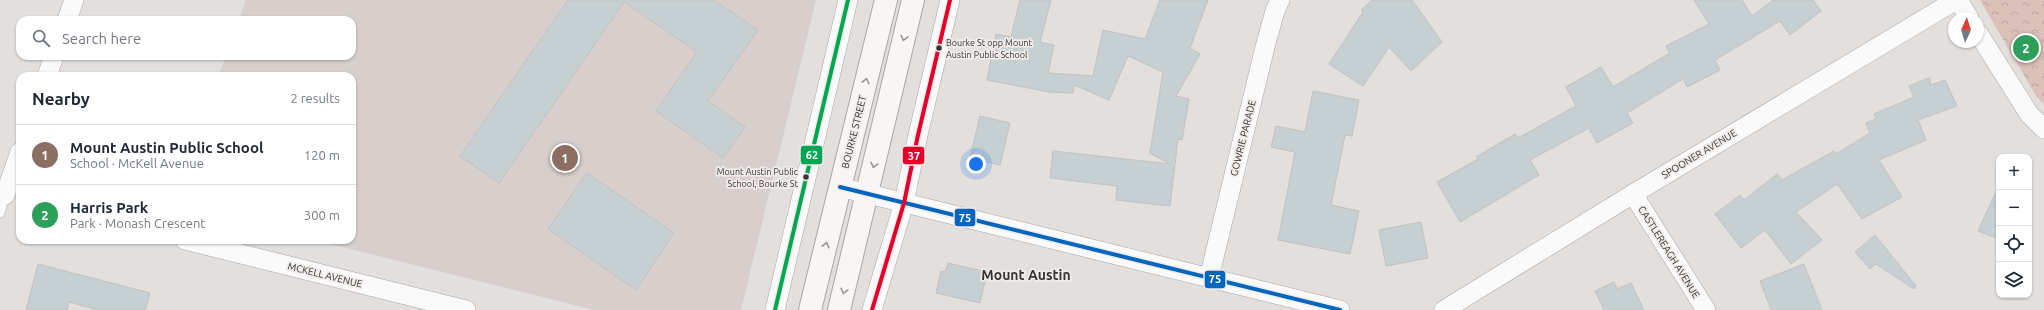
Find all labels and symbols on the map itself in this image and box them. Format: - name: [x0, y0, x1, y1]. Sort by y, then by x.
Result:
- north arrow: [1948, 12, 1984, 48]
- pin: 2: [2013, 33, 2039, 63]
- one-way arrow: [900, 35, 908, 41]
- place label: Bourke St opp Mount Austin Public School: [946, 38, 1032, 60]
- marker: Bourke St opp Mount Austin Public School: [934, 43, 944, 53]
- one-way arrow: [862, 78, 870, 85]
- street label: BOURKE STREET: [840, 94, 869, 170]
- street label: GOWRIE PARADE: [1228, 98, 1258, 177]
- street label: SPOONER AVENUE: [1660, 127, 1739, 181]
- pin: 1: [552, 143, 578, 173]
- line badge: 62: [800, 145, 823, 165]
- line badge: 37: [902, 146, 925, 165]
- text: 62: [806, 149, 818, 161]
- text: 37: [908, 150, 920, 162]
- your location: [966, 154, 986, 174]
- one-way arrow: [871, 161, 879, 168]
- place label: Mount Austin Public School, Bourke St: [717, 167, 798, 189]
- marker: Mount Austin Public School, Bourke St: [801, 172, 811, 182]
- street label: CASTLEREAGH AVENUE: [1636, 204, 1702, 300]
- line badge: 75: [954, 208, 976, 227]
- text: 75: [959, 212, 971, 224]
- one-way arrow: [821, 242, 830, 249]
- street label: MCKELL AVENUE: [287, 260, 364, 290]
- district label: Mount Austin: [981, 267, 1071, 283]
- line badge: 75: [1204, 270, 1226, 289]
- text: 75: [1209, 273, 1221, 285]
- one-way arrow: [840, 287, 849, 294]

